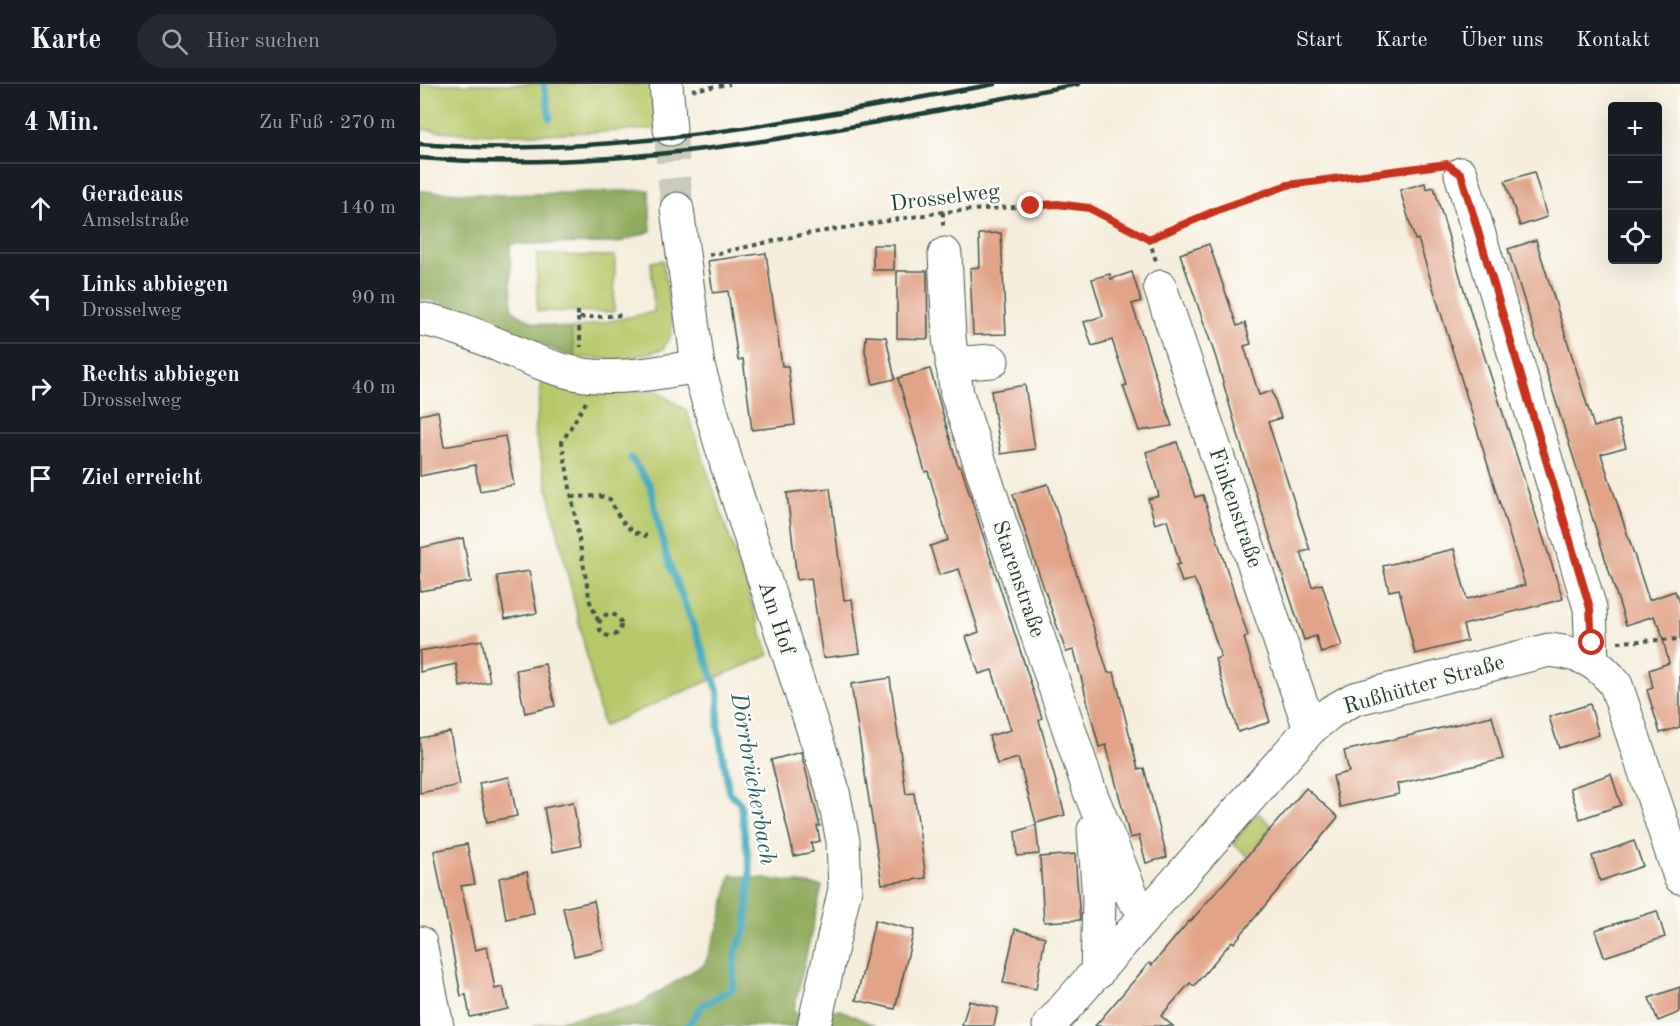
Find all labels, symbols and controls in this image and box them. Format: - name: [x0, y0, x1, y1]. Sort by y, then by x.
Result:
- search box: [137, 14, 557, 68]
- icon: search: [158, 25, 191, 58]
- text: Karte: [30, 27, 101, 55]
- text: Hier suchen: [206, 30, 320, 52]
- text: Start: [1296, 30, 1343, 51]
- text: Karte: [1376, 30, 1427, 51]
- text: Über uns: [1460, 30, 1543, 51]
- text: Kontakt: [1576, 30, 1650, 51]
- map controls: [1608, 102, 1662, 264]
- button: +: [1608, 102, 1662, 156]
- text: 4 Min.: [24, 110, 99, 136]
- text: Zu Fuß · 270 m: [259, 113, 396, 133]
- button: −: [1608, 156, 1662, 210]
- street label: Drosselweg: [889, 180, 1001, 216]
- text: Geradeaus: [81, 184, 183, 206]
- icon: ahead: [24, 192, 57, 225]
- route end: [1017, 192, 1043, 218]
- text: 140 m: [340, 198, 396, 218]
- button: locate: [1608, 210, 1662, 264]
- text: Amselstraße: [81, 211, 189, 231]
- text: Links abbiegen: [81, 274, 229, 296]
- icon: left: [24, 282, 57, 315]
- text: 90 m: [351, 288, 396, 308]
- text: Drosselweg: [81, 301, 181, 321]
- text: Rechts abbiegen: [81, 364, 240, 386]
- icon: right: [24, 372, 57, 405]
- text: 40 m: [351, 378, 396, 398]
- text: Drosselweg: [81, 391, 181, 411]
- street label: Finkenstraße: [1204, 445, 1266, 571]
- icon: arrive: [24, 462, 57, 495]
- text: Ziel erreicht: [81, 467, 202, 489]
- street label: Starenstraße: [988, 518, 1048, 640]
- street label: Am Hof: [754, 578, 798, 658]
- route start: [1578, 629, 1604, 655]
- street label: Rußhütter Straße: [1341, 651, 1507, 719]
- water label: Dörrbrücherbach: [725, 690, 779, 867]

